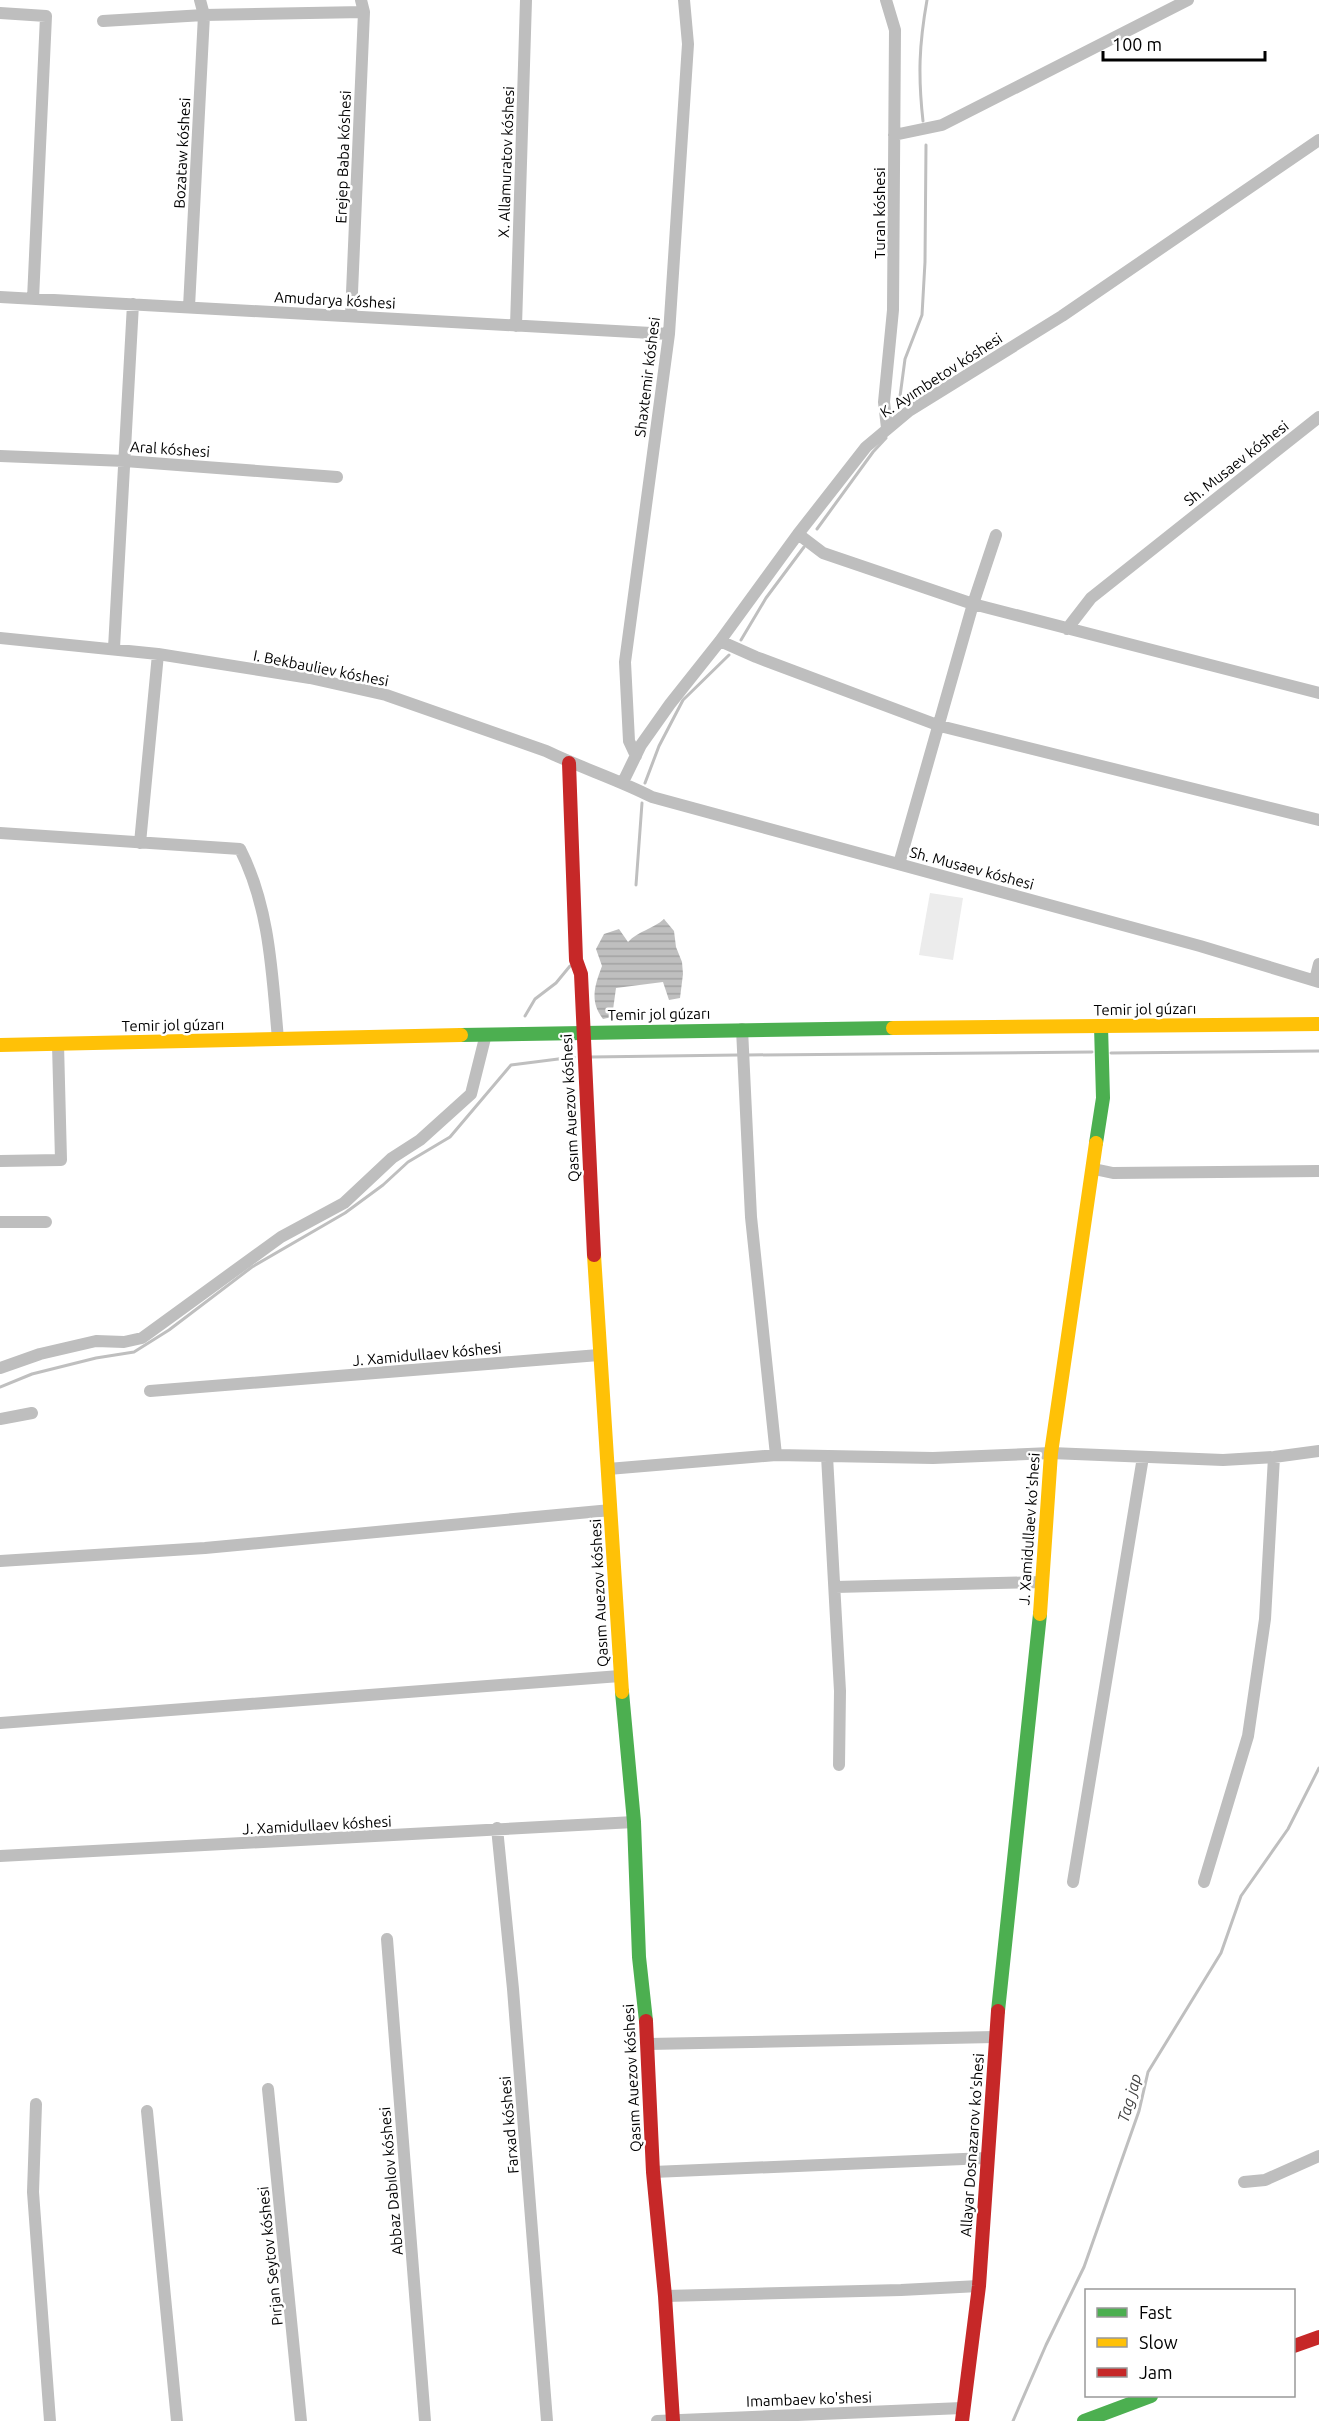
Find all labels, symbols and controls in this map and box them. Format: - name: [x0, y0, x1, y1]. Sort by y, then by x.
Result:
- scale bar: [1103, 24, 1265, 62]
- text: 100 m: [1112, 34, 1162, 54]
- street label: X. Allamuratov kóshesi: [495, 86, 517, 238]
- street label: Erejep Baba kóshesi: [332, 90, 354, 224]
- street label: Bozataw kóshesi: [171, 97, 193, 209]
- street label: Turan kóshesi: [871, 167, 888, 259]
- street label: Amudarya kóshesi: [274, 288, 396, 312]
- street label: Shaxtemir kóshesi: [631, 316, 663, 438]
- street label: K. Ayımbetov kóshesi: [877, 329, 1005, 421]
- street label: Sh. Musaev kóshesi: [1180, 417, 1292, 509]
- street label: Aral kóshesi: [129, 438, 211, 460]
- street label: I. Bekbauliev kóshesi: [252, 647, 390, 689]
- street label: Sh. Musaev kóshesi: [908, 843, 1036, 893]
- street label: Temir jol gúzarı: [1094, 1000, 1196, 1018]
- street label: Temir jol gúzarı: [608, 1005, 710, 1023]
- street label: Temir jol gúzarı: [122, 1016, 224, 1034]
- street label: Qasım Auezov kóshesi: [558, 1034, 582, 1182]
- street label: J. Xamidullaev kóshesi: [352, 1339, 502, 1369]
- street label: J. Xamidullaev ko'shesi: [1015, 1452, 1043, 1606]
- street label: Qasım Auezov kóshesi: [587, 1519, 611, 1667]
- street label: J. Xamidullaev kóshesi: [242, 1813, 392, 1837]
- street label: Qasım Auezov kóshesi: [620, 2004, 644, 2152]
- street label: Allayar Dosnazarov ko'shesi: [957, 2053, 987, 2237]
- water label: Tag jap: [1113, 2072, 1145, 2124]
- street label: Farxad kóshesi: [496, 2075, 522, 2175]
- street label: Abbaz Dabılov kóshesi: [376, 2106, 406, 2256]
- street label: Pırjan Seytov kóshesi: [254, 2186, 286, 2326]
- legend: [1085, 2289, 1295, 2397]
- text: Fast: [1139, 2302, 1172, 2322]
- text: Slow: [1139, 2332, 1178, 2352]
- text: Jam: [1139, 2362, 1173, 2382]
- street label: Imambaev ko'shesi: [746, 2388, 872, 2410]

